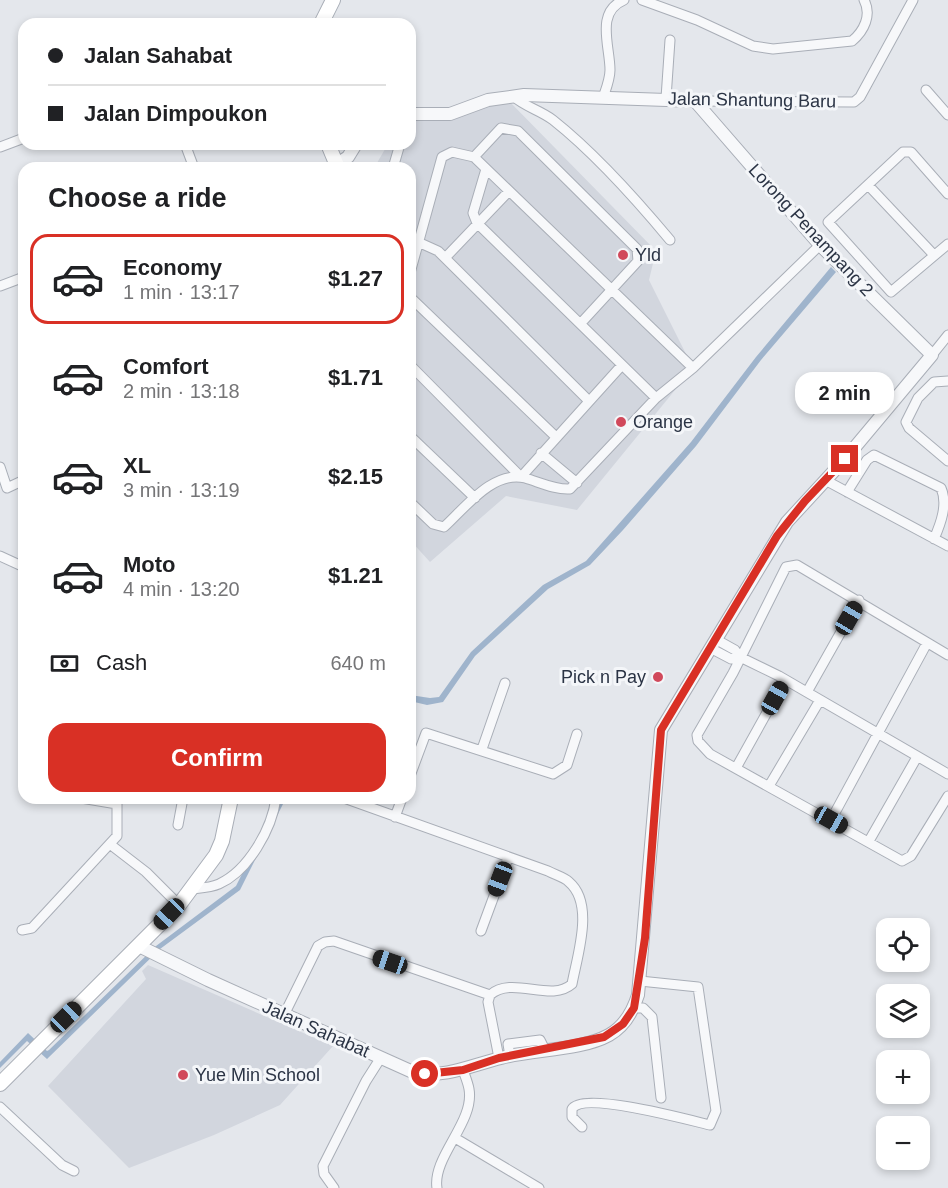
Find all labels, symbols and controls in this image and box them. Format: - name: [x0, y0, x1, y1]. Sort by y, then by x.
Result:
- text: Jalan Sahabat: [84, 43, 232, 68]
- street label: Jalan Shantung Baru: [668, 89, 836, 111]
- text: Jalan Dimpoukon: [84, 101, 267, 126]
- street label: Lorong Penampang 2: [745, 160, 877, 300]
- text: Choose a ride: [48, 183, 227, 213]
- place label: Yld: [635, 245, 661, 265]
- marker: Yld: [616, 248, 630, 262]
- icon: car: [51, 252, 105, 306]
- text: Economy: [123, 255, 222, 280]
- text: $1.27: [328, 266, 383, 291]
- text: 1 min · 13:17: [123, 281, 240, 303]
- icon: car: [51, 351, 105, 405]
- text: Comfort: [123, 354, 209, 379]
- text: $1.71: [328, 365, 383, 390]
- callout: 2 min: [796, 372, 894, 414]
- text: 2 min · 13:18: [123, 380, 240, 402]
- text: 2 min: [818, 382, 871, 404]
- place label: Orange: [633, 412, 693, 432]
- marker: Orange: [614, 415, 628, 429]
- route end: [831, 445, 858, 472]
- icon: car: [51, 450, 105, 504]
- text: XL: [123, 453, 151, 478]
- text: $2.15: [328, 464, 383, 489]
- text: 3 min · 13:19: [123, 479, 240, 501]
- icon: car: [51, 549, 105, 603]
- text: Moto: [123, 552, 176, 577]
- text: $1.21: [328, 563, 383, 588]
- text: 4 min · 13:20: [123, 578, 240, 600]
- car: [832, 598, 866, 638]
- icon: cash: [48, 647, 81, 680]
- text: Cash: [96, 650, 147, 675]
- text: 640 m: [330, 652, 386, 674]
- place label: Pick n Pay: [561, 667, 646, 687]
- marker: Pick n Pay: [651, 670, 665, 684]
- car: [758, 678, 792, 718]
- button: Confirm: [48, 723, 386, 792]
- car: [811, 803, 851, 837]
- car: [485, 859, 515, 899]
- car: [150, 895, 188, 933]
- map controls: [876, 918, 930, 1170]
- button: locate: [876, 918, 930, 972]
- car: [370, 948, 410, 976]
- button: layers: [876, 984, 930, 1038]
- street label: Jalan Sahabat: [259, 996, 373, 1062]
- car: [47, 998, 85, 1036]
- button: +: [876, 1050, 930, 1104]
- route start: [411, 1060, 438, 1087]
- place label: Yue Min School: [195, 1065, 320, 1085]
- marker: Yue Min School: [176, 1068, 190, 1082]
- button: −: [876, 1116, 930, 1170]

